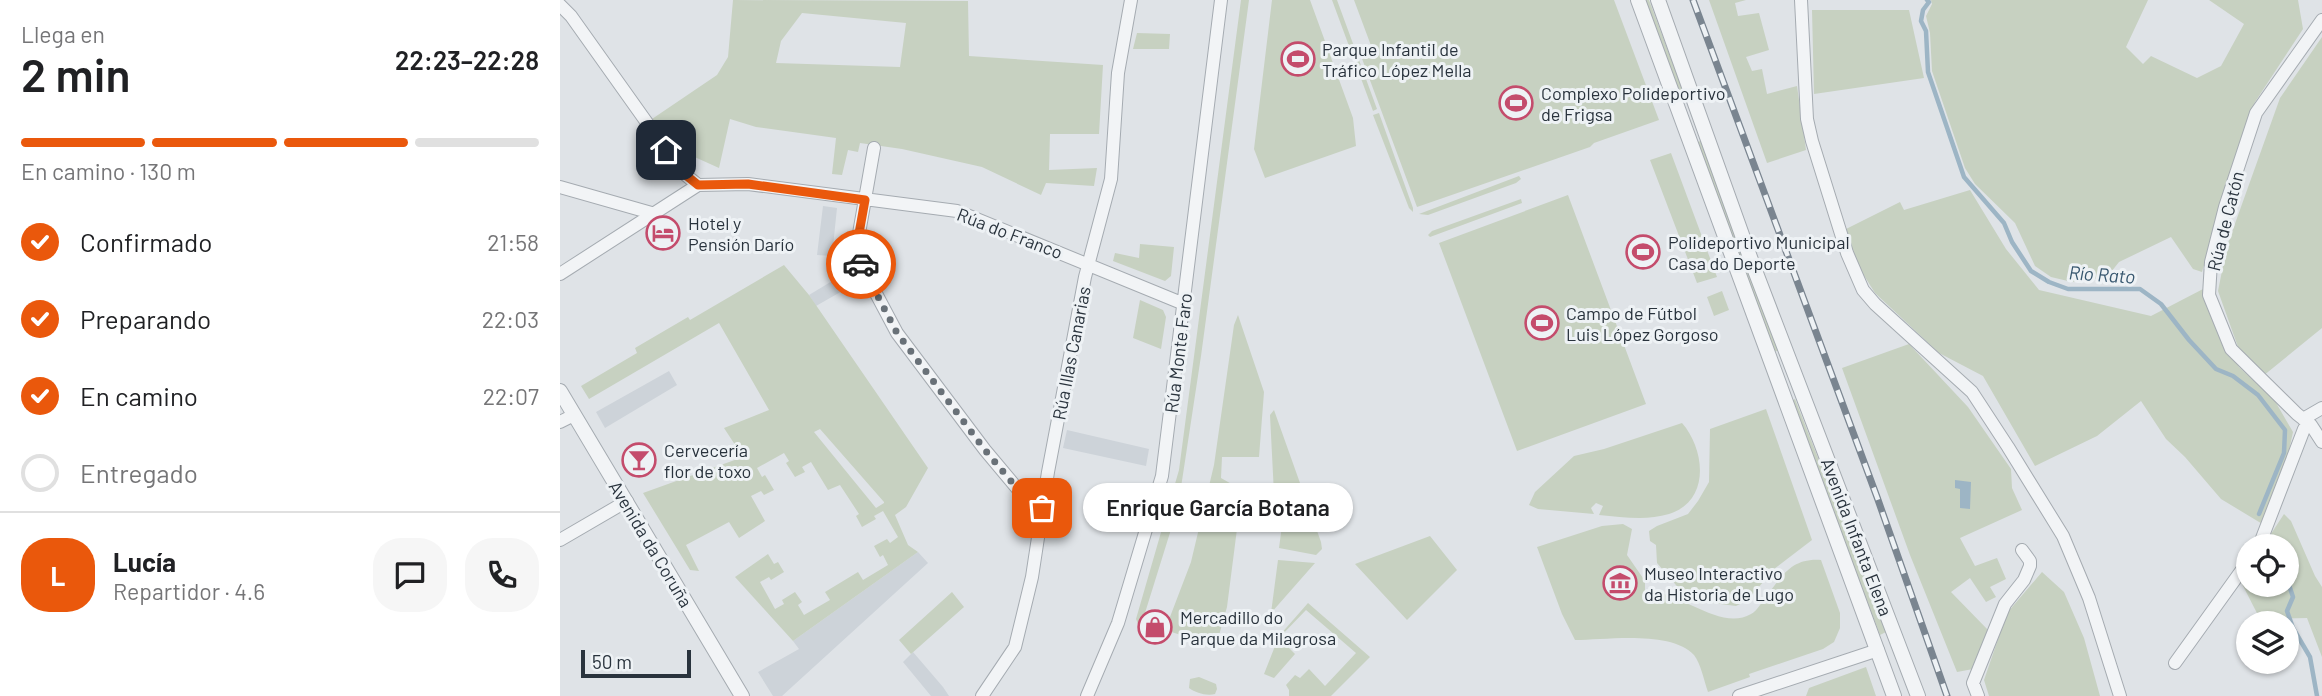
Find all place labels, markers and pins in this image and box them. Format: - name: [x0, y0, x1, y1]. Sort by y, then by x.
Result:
- place label: Parque Infantil de Tráfico López Mella: [1322, 38, 1472, 81]
- sports icon: Parque Infantil de Tráfico López Mella: [1279, 40, 1317, 78]
- place label: Complexo Polideportivo de Frigsa: [1541, 82, 1726, 125]
- sports icon: Complexo Polideportivo de Frigsa: [1497, 84, 1535, 122]
- pin: [636, 120, 696, 180]
- place label: Hotel y Pensión Darío: [688, 212, 794, 255]
- hotel icon: Hotel y Pensión Darío: [644, 214, 682, 252]
- place label: Polideportivo Municipal Casa do Deporte: [1668, 231, 1850, 274]
- sports icon: Polideportivo Municipal Casa do Deporte: [1624, 233, 1662, 271]
- place label: Campo de Fútbol Luis López Gorgoso: [1566, 302, 1719, 345]
- sports icon: Campo de Fútbol Luis López Gorgoso: [1523, 304, 1561, 342]
- place label: Cervecería flor de toxo: [664, 439, 751, 482]
- bar icon: Cervecería flor de toxo: [620, 441, 658, 479]
- pin: [1012, 478, 1072, 538]
- callout: Enrique García Botana: [1084, 484, 1354, 532]
- place label: Museo Interactivo da Historia de Lugo: [1644, 562, 1794, 605]
- museum icon: Museo Interactivo da Historia de Lugo: [1601, 564, 1639, 602]
- place label: Mercadillo do Parque da Milagrosa: [1180, 606, 1336, 649]
- shop icon: Mercadillo do Parque da Milagrosa: [1136, 608, 1174, 646]

